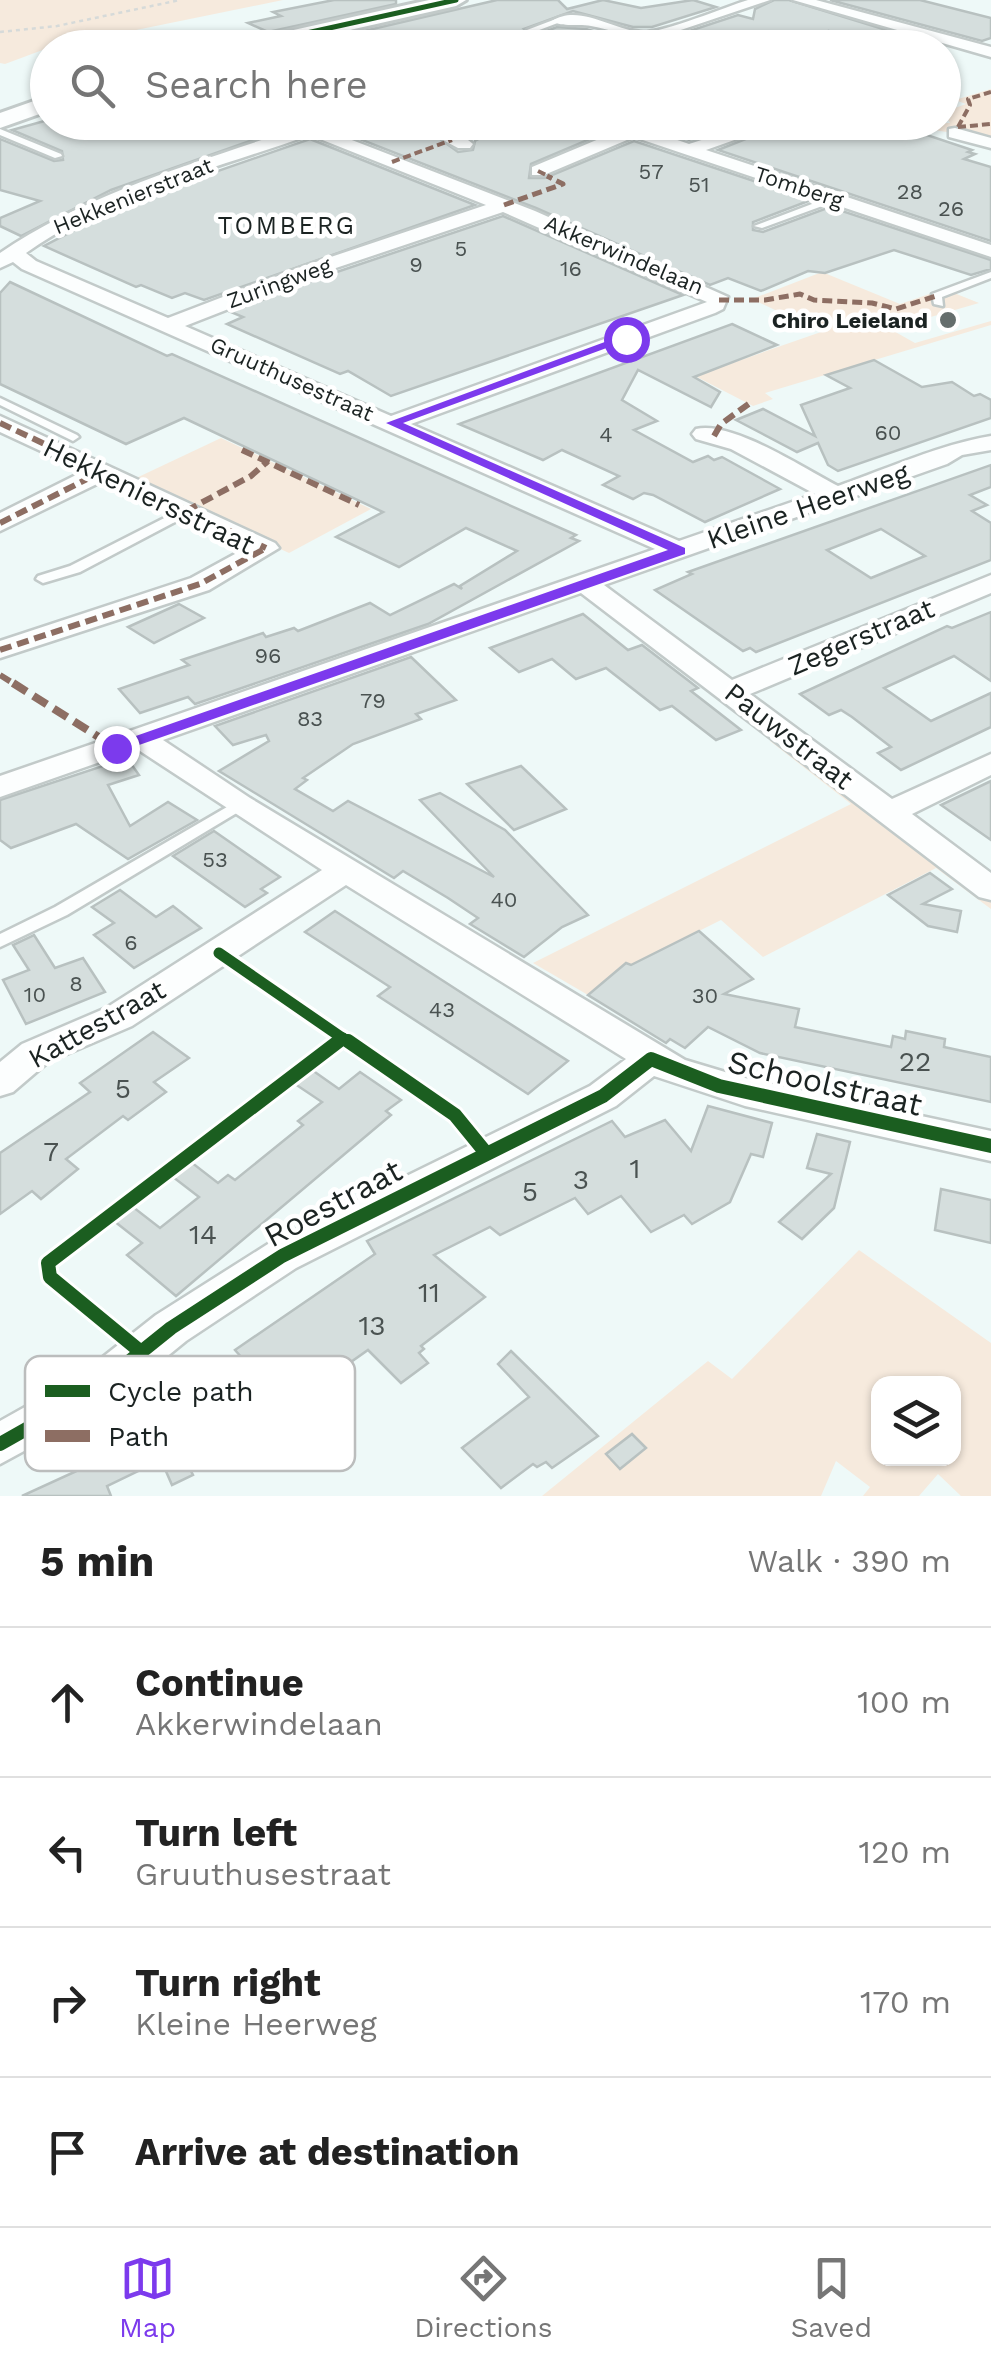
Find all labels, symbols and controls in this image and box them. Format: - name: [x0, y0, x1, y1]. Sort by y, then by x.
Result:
- search box: [30, 30, 961, 140]
- icon: search: [65, 58, 120, 113]
- text: Search here: [145, 63, 368, 107]
- street label: Hekkenierstraat: [50, 153, 216, 239]
- house number: 57: [638, 159, 664, 184]
- street label: Tomberg: [752, 161, 847, 213]
- house number: 51: [688, 172, 710, 197]
- house number: 28: [897, 179, 923, 204]
- house number: 26: [938, 196, 964, 221]
- street label: Akkerwindelaan: [541, 210, 707, 300]
- district label: TOMBERG: [218, 211, 356, 240]
- house number: 5: [455, 236, 467, 261]
- street label: Zuringweg: [223, 252, 335, 313]
- house number: 9: [409, 252, 423, 277]
- house number: 16: [560, 256, 582, 281]
- place label: Chiro Leieland: [772, 308, 928, 333]
- marker: Chiro Leieland: [937, 309, 959, 331]
- route start: [604, 317, 650, 363]
- street label: Gruuthusestraat: [207, 332, 377, 426]
- house number: 60: [874, 420, 902, 445]
- house number: 4: [599, 422, 613, 447]
- street label: Hekkeniersstraat: [38, 431, 260, 562]
- street label: Kleine Heerweg: [703, 456, 914, 556]
- street label: Zegerstraat: [783, 591, 939, 683]
- house number: 96: [255, 643, 281, 668]
- street label: Pauwstraat: [718, 676, 860, 796]
- house number: 79: [360, 688, 386, 713]
- house number: 83: [297, 706, 323, 731]
- route end: [94, 726, 140, 772]
- house number: 53: [202, 847, 228, 872]
- house number: 40: [490, 887, 518, 912]
- house number: 6: [124, 930, 138, 955]
- house number: 8: [69, 971, 83, 996]
- street label: Kattestraat: [23, 973, 171, 1075]
- house number: 10: [24, 982, 46, 1007]
- house number: 30: [692, 983, 718, 1008]
- house number: 43: [429, 997, 455, 1022]
- street label: Schoolstraat: [724, 1042, 926, 1124]
- house number: 22: [899, 1045, 931, 1078]
- house number: 5: [115, 1072, 131, 1105]
- house number: 7: [43, 1135, 59, 1168]
- street label: Roestraat: [258, 1151, 408, 1255]
- house number: 1: [630, 1152, 640, 1185]
- house number: 3: [573, 1163, 589, 1196]
- house number: 5: [522, 1175, 538, 1208]
- house number: 14: [189, 1218, 217, 1251]
- house number: 11: [418, 1276, 440, 1309]
- house number: 13: [358, 1309, 386, 1342]
- legend: [25, 1356, 355, 1471]
- text: Cycle path: [108, 1375, 254, 1408]
- map controls: [871, 1376, 961, 1466]
- button: layers: [871, 1376, 961, 1466]
- text: Path: [108, 1420, 169, 1453]
- text: 5 min: [40, 1537, 154, 1586]
- text: Walk · 390 m: [747, 1542, 951, 1580]
- text: Continue: [135, 1661, 304, 1705]
- icon: ahead: [40, 1675, 95, 1730]
- text: 100 m: [857, 1683, 951, 1721]
- text: Akkerwindelaan: [135, 1705, 383, 1743]
- text: Turn left: [135, 1811, 297, 1855]
- icon: left: [40, 1825, 95, 1880]
- text: 120 m: [859, 1833, 951, 1871]
- text: Gruuthusestraat: [135, 1855, 391, 1893]
- text: Turn right: [135, 1961, 321, 2005]
- icon: right: [40, 1975, 95, 2030]
- text: 170 m: [860, 1983, 951, 2021]
- text: Kleine Heerweg: [135, 2005, 377, 2043]
- icon: arrive: [40, 2125, 95, 2180]
- text: Arrive at destination: [135, 2130, 520, 2174]
- tab: Map: [119, 2251, 176, 2344]
- tab: Directions: [414, 2251, 553, 2344]
- tab: Saved: [791, 2251, 872, 2344]

